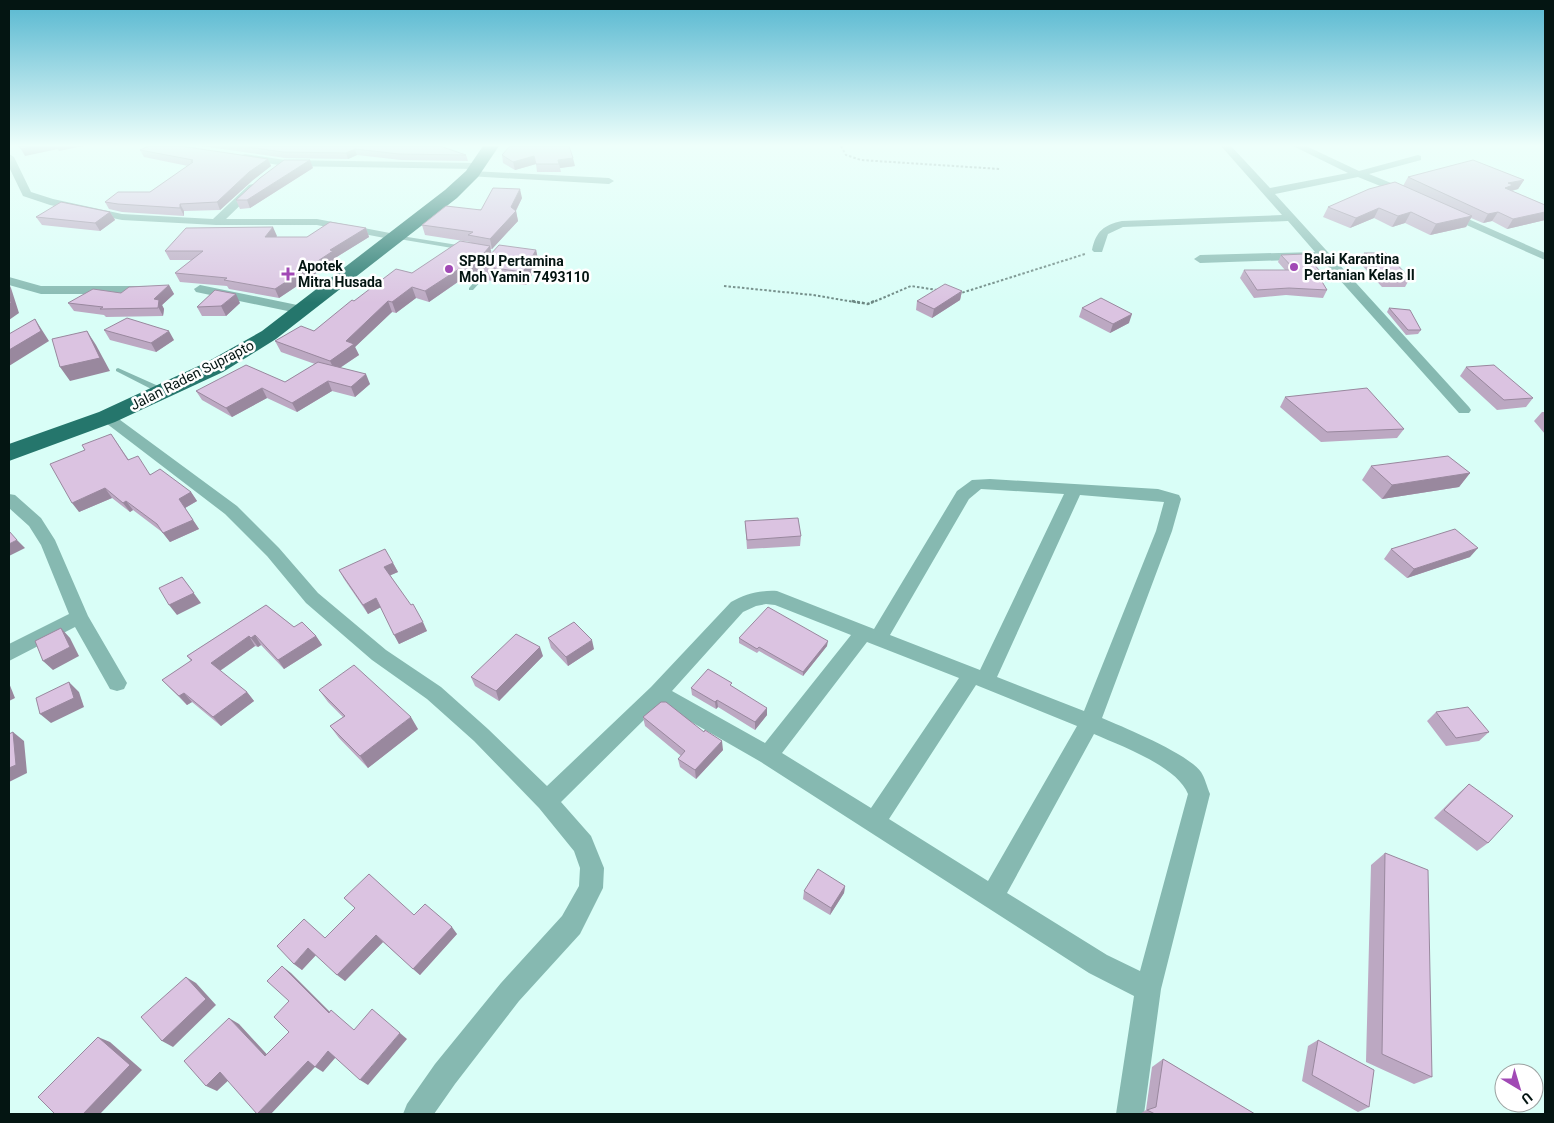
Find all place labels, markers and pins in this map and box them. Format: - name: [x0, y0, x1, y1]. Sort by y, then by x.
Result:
- place label: Balai Karantina Pertanian Kelas II: [1304, 251, 1415, 283]
- place label: SPBU Pertamina Moh Yamin 7493110: [459, 253, 590, 285]
- place label: Apotek Mitra Husada: [298, 258, 383, 290]
- marker: Balai Karantina Pertanian Kelas II: [1288, 261, 1300, 273]
- marker: SPBU Pertamina Moh Yamin 7493110: [443, 263, 455, 275]
- marker: Apotek Mitra Husada: [282, 268, 294, 280]

